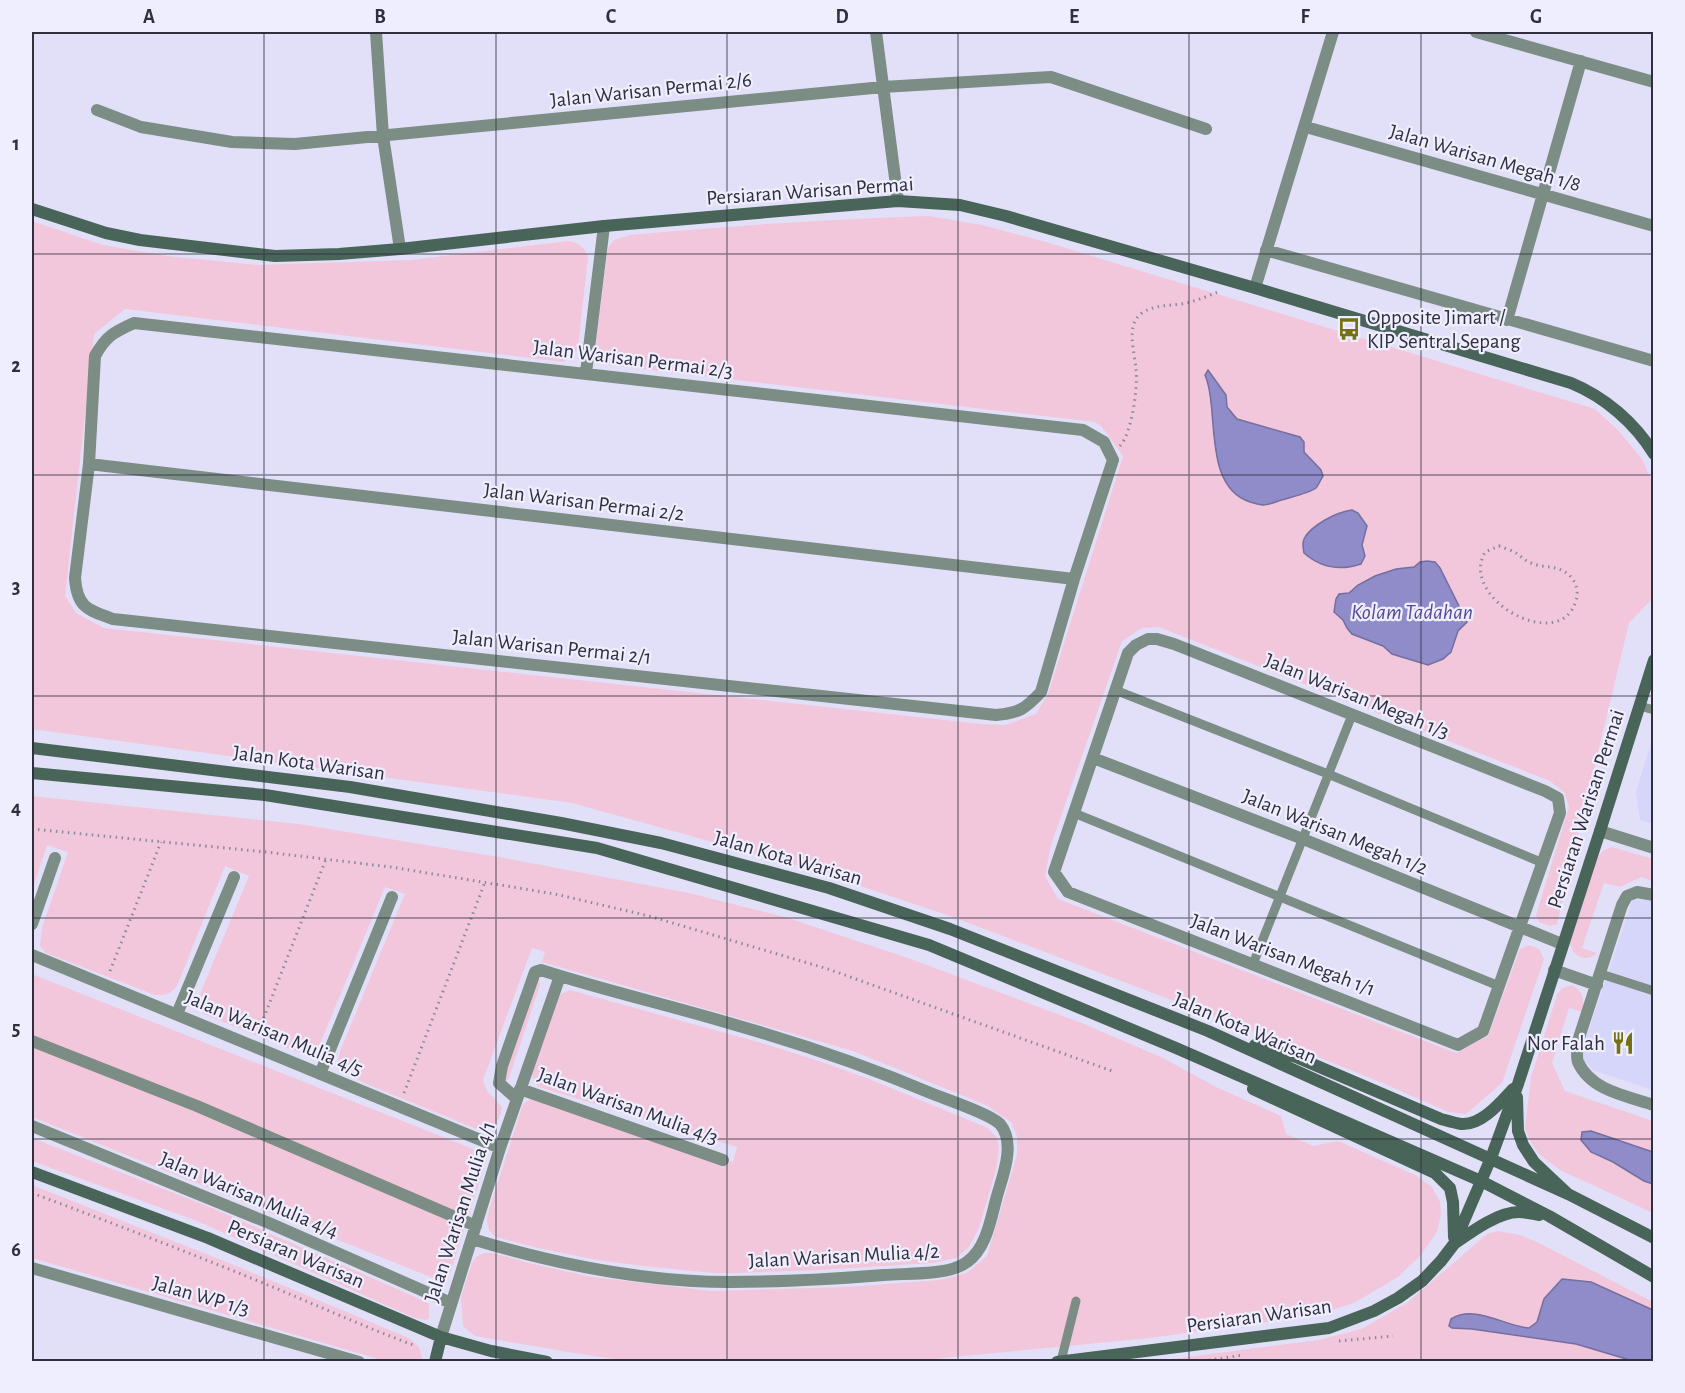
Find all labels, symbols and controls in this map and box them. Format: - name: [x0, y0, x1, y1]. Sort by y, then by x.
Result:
- text: A: [143, 7, 155, 27]
- text: B: [374, 7, 386, 27]
- text: C: [606, 7, 617, 27]
- text: D: [835, 7, 849, 27]
- text: E: [1069, 7, 1079, 27]
- text: F: [1300, 7, 1310, 27]
- text: G: [1530, 7, 1542, 27]
- street label: Jalan Warisan Permai 2/6: [549, 69, 753, 111]
- street label: Jalan Warisan Megah 1/8: [1387, 121, 1583, 195]
- text: 1: [12, 134, 20, 154]
- street label: Persiaran Warisan Permai: [706, 173, 914, 209]
- place label: Opposite Jimart / KIP Sentral Sepang: [1367, 307, 1521, 352]
- bus stop icon: Opposite Jimart / KIP Sentral Sepang: [1336, 316, 1362, 342]
- street label: Jalan Warisan Permai 2/3: [532, 336, 734, 382]
- text: 2: [11, 356, 21, 376]
- street label: Jalan Warisan Permai 2/2: [482, 479, 686, 525]
- text: 3: [12, 577, 20, 597]
- water label: Kolam Tadahan: [1351, 601, 1473, 623]
- street label: Jalan Warisan Permai 2/1: [452, 626, 652, 668]
- street label: Jalan Warisan Megah 1/3: [1262, 649, 1452, 743]
- street label: Persiaran Warisan Permai: [1544, 707, 1628, 911]
- street label: Jalan Kota Warisan: [232, 742, 386, 784]
- street label: Jalan Warisan Megah 1/2: [1239, 785, 1431, 879]
- text: 4: [11, 798, 21, 818]
- street label: Jalan Kota Warisan: [712, 827, 864, 889]
- street label: Jalan Warisan Megah 1/1: [1188, 910, 1378, 1000]
- street label: Jalan Warisan Mulia 4/5: [182, 986, 366, 1080]
- street label: Jalan Kota Warisan: [1170, 988, 1320, 1068]
- text: 5: [12, 1019, 20, 1039]
- restaurant icon: Nor Falah: [1610, 1030, 1636, 1056]
- place label: Nor Falah: [1527, 1033, 1605, 1054]
- street label: Jalan Warisan Mulia 4/3: [535, 1064, 721, 1148]
- street label: Jalan Warisan Mulia 4/1: [421, 1119, 499, 1305]
- street label: Jalan Warisan Mulia 4/4: [157, 1148, 341, 1242]
- street label: Persiaran Warisan: [225, 1216, 367, 1292]
- text: 6: [11, 1240, 21, 1260]
- street label: Jalan Warisan Mulia 4/2: [748, 1241, 940, 1271]
- street label: Jalan WP 1/3: [150, 1272, 252, 1320]
- street label: Persiaran Warisan: [1185, 1295, 1333, 1337]

